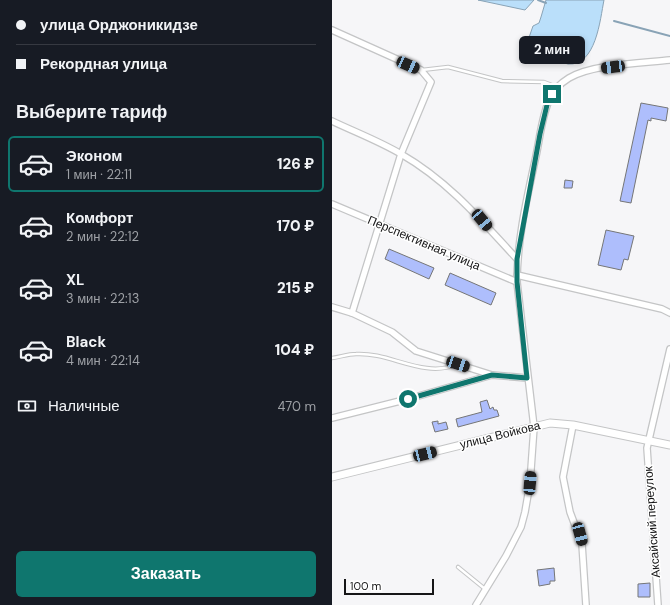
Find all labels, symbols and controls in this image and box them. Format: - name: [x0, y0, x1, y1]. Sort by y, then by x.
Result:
- text: улица Орджоникидзе: [40, 15, 198, 35]
- callout: 2 мин: [519, 36, 585, 64]
- text: 2 мин: [534, 41, 570, 58]
- text: Рекордная улица: [40, 54, 167, 74]
- car: [395, 55, 421, 75]
- car: [600, 60, 626, 74]
- route end: [543, 85, 561, 103]
- text: Выберите тариф: [16, 100, 167, 124]
- icon: car: [18, 146, 54, 182]
- text: Эконом: [66, 146, 122, 166]
- text: 126 ₽: [277, 154, 314, 174]
- text: 1 мин · 22:11: [66, 166, 132, 183]
- car: [470, 207, 494, 233]
- icon: car: [18, 208, 54, 244]
- text: Комфорт: [66, 208, 133, 228]
- street label: Перспективная улица: [365, 212, 483, 274]
- text: 170 ₽: [277, 216, 314, 236]
- text: 2 мин · 22:12: [66, 228, 139, 245]
- icon: car: [18, 270, 54, 306]
- text: XL: [66, 270, 84, 290]
- text: 215 ₽: [277, 278, 314, 298]
- text: 3 мин · 22:13: [66, 290, 139, 307]
- icon: car: [18, 332, 54, 368]
- text: Black: [66, 332, 106, 352]
- text: 104 ₽: [275, 340, 314, 360]
- text: 4 мин · 22:14: [66, 352, 140, 369]
- car: [445, 355, 471, 373]
- route start: [399, 390, 417, 408]
- icon: cash: [16, 395, 38, 417]
- text: Наличные: [48, 396, 120, 416]
- text: 470 m: [277, 398, 316, 415]
- street label: улица Войкова: [458, 417, 542, 453]
- car: [412, 445, 438, 463]
- street label: Аксайский переулок: [640, 465, 664, 578]
- car: [523, 471, 537, 495]
- car: [571, 521, 589, 547]
- button: Заказать: [16, 551, 316, 597]
- scale bar: [344, 577, 434, 596]
- text: 100 m: [350, 579, 381, 593]

